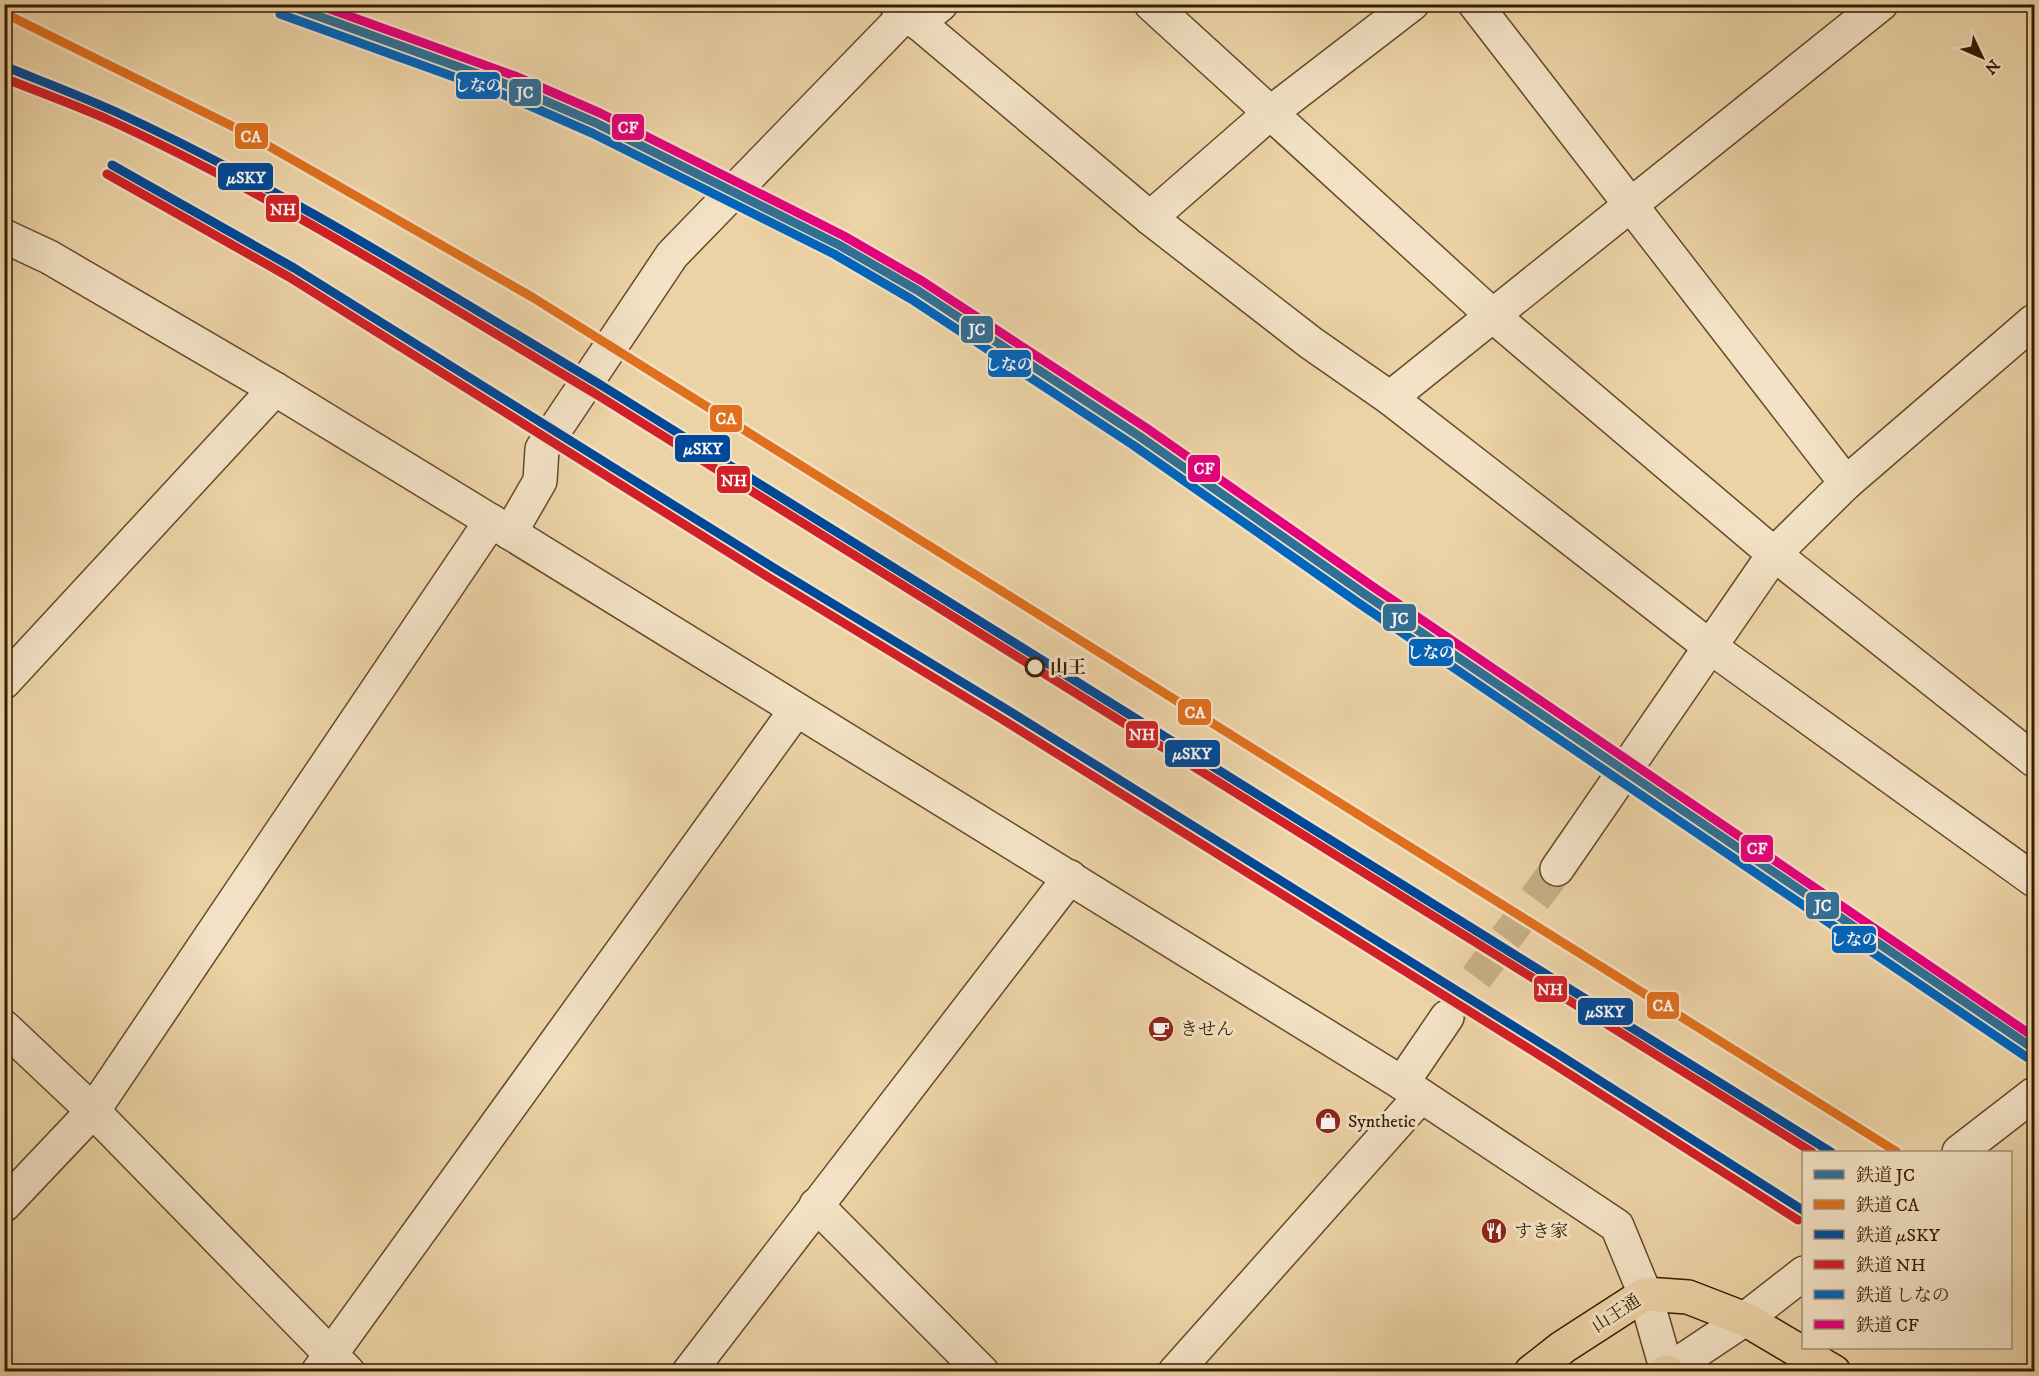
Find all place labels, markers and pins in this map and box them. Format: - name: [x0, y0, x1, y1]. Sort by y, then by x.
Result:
- marker: 山王: [1025, 657, 1045, 677]
- place label: 山王: [1050, 657, 1086, 679]
- cafe icon: きせん: [1146, 1014, 1176, 1044]
- place label: きせん: [1180, 1019, 1234, 1041]
- shop icon: Synthetic: [1313, 1106, 1343, 1136]
- place label: Synthetic: [1348, 1111, 1416, 1133]
- restaurant icon: すき家: [1479, 1216, 1509, 1246]
- place label: すき家: [1514, 1221, 1568, 1243]

